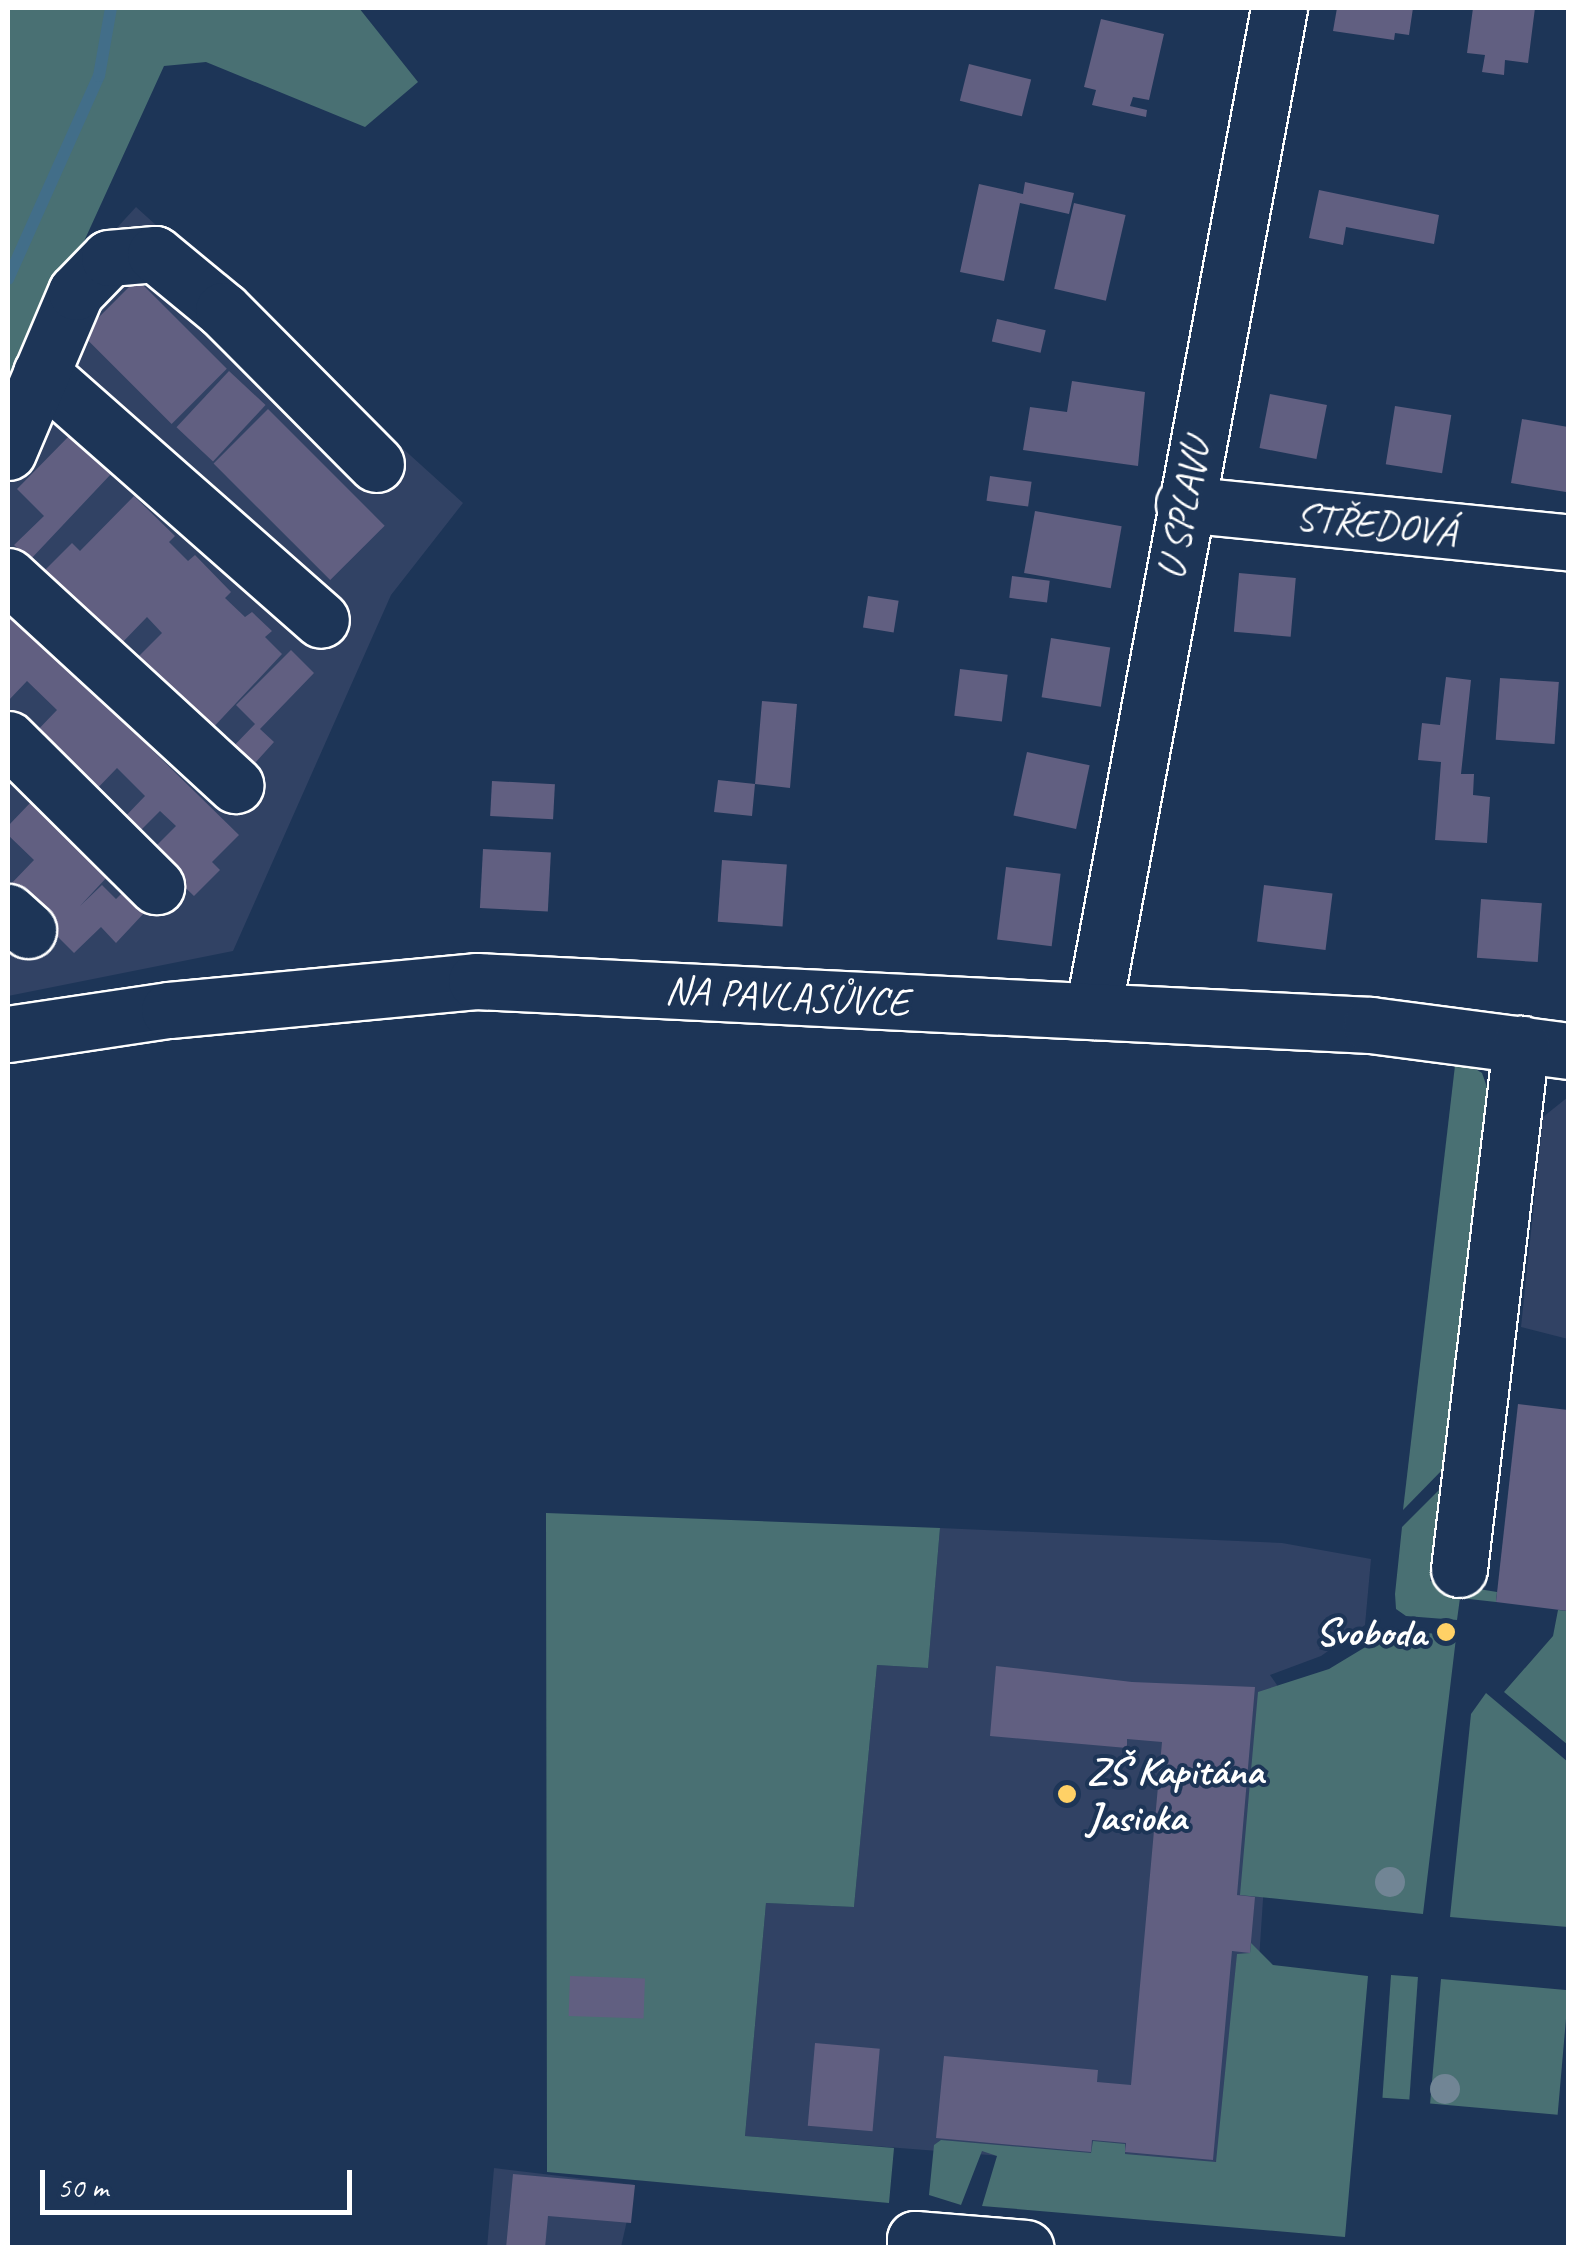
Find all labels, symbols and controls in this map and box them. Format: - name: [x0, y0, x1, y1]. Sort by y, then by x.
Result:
- street label: U SPLAVU: [1146, 435, 1220, 583]
- street label: STŘEDOVÁ: [1293, 492, 1459, 556]
- street label: NA PAVLASŮVCE: [664, 966, 910, 1026]
- place label: Svoboda: [1315, 1608, 1426, 1656]
- marker: Svoboda: [1435, 1621, 1457, 1643]
- place label: ZŠ Kapitána Jasioka: [1087, 1747, 1263, 1841]
- marker: ZŠ Kapitána Jasioka: [1056, 1783, 1078, 1805]
- scale bar: [45, 2150, 358, 2212]
- text: 50 m: [57, 2168, 108, 2206]

